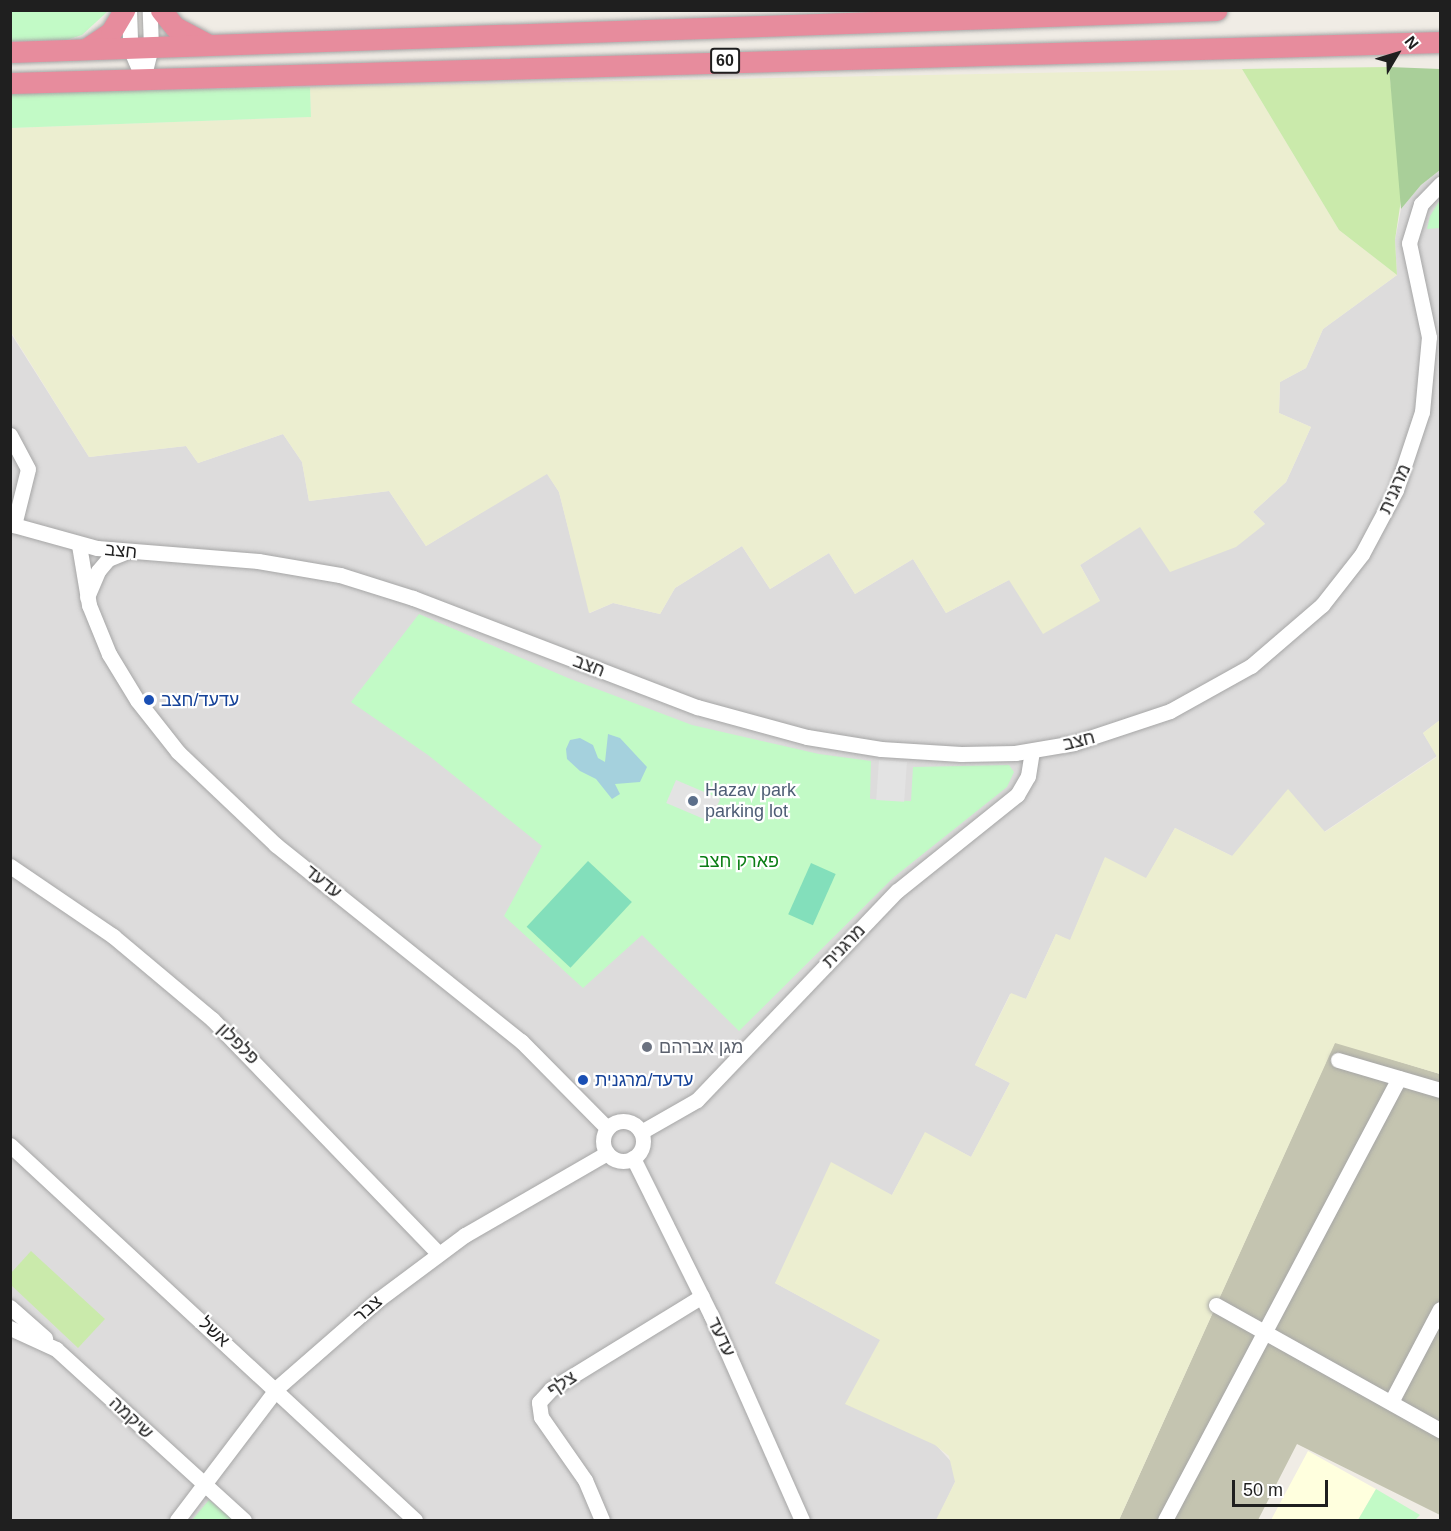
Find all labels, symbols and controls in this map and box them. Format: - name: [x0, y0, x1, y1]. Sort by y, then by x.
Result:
- north arrow: [1367, 24, 1427, 84]
- text: N: [1401, 33, 1422, 52]
- road number: 60: [710, 48, 740, 74]
- street label: מרגנית: [1374, 461, 1416, 517]
- street label: חצב: [104, 539, 138, 563]
- street label: חצב: [570, 650, 608, 682]
- place label: עדעד/חצב: [161, 689, 239, 711]
- marker: עדעד/חצב: [142, 693, 156, 707]
- street label: חצב: [1061, 727, 1097, 755]
- place label: Hazav park parking lot: [705, 780, 796, 822]
- marker: Hazav park parking lot: [686, 794, 700, 808]
- park label: פארק חצב: [699, 850, 779, 872]
- street label: עדעד: [300, 861, 346, 903]
- street label: מרגנית: [818, 920, 870, 972]
- street label: פלפלון: [213, 1019, 263, 1069]
- place label: מגן אברהם: [659, 1036, 743, 1058]
- marker: מגן אברהם: [640, 1040, 654, 1054]
- place label: עדעד/מרגנית: [595, 1069, 693, 1091]
- marker: עדעד/מרגנית: [576, 1073, 590, 1087]
- street label: צבר: [350, 1291, 386, 1327]
- street label: אשל: [194, 1313, 234, 1351]
- street label: עדעד: [703, 1314, 739, 1360]
- street label: צלף: [543, 1367, 581, 1401]
- street label: שיקמה: [105, 1392, 157, 1444]
- scale bar: [1235, 1468, 1331, 1506]
- text: 50 m: [1243, 1480, 1283, 1500]

